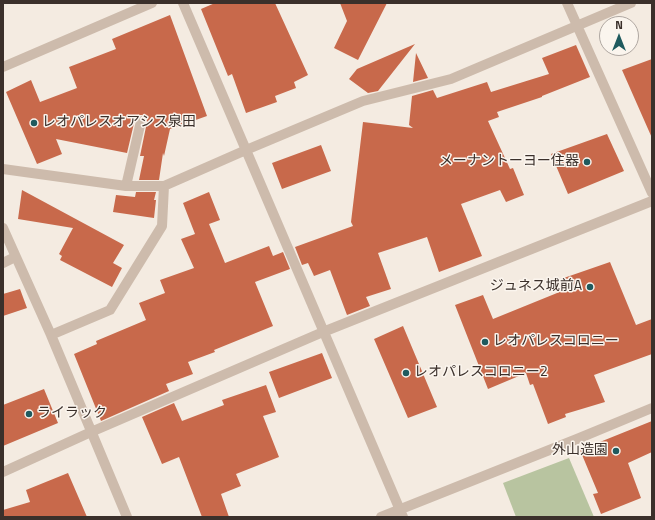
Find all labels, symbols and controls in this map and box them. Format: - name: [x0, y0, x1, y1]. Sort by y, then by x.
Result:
- north arrow: [599, 16, 639, 56]
- text: N: [615, 17, 623, 33]
- place label: レオパレスオアシス泉田: [42, 115, 196, 131]
- marker: レオパレスオアシス泉田: [29, 118, 39, 128]
- place label: メーナントーヨー住器: [439, 154, 579, 170]
- marker: メーナントーヨー住器: [582, 157, 592, 167]
- place label: ジュネス城前A: [490, 279, 582, 295]
- marker: ジュネス城前A: [585, 282, 595, 292]
- place label: レオパレスコロニー: [493, 334, 619, 350]
- marker: レオパレスコロニー: [480, 337, 490, 347]
- place label: レオパレスコロニー2: [414, 365, 548, 381]
- marker: レオパレスコロニー2: [401, 368, 411, 378]
- place label: ライラック: [37, 406, 107, 422]
- marker: ライラック: [24, 409, 34, 419]
- place label: 外山造園: [552, 443, 608, 459]
- marker: 外山造園: [611, 446, 621, 456]

